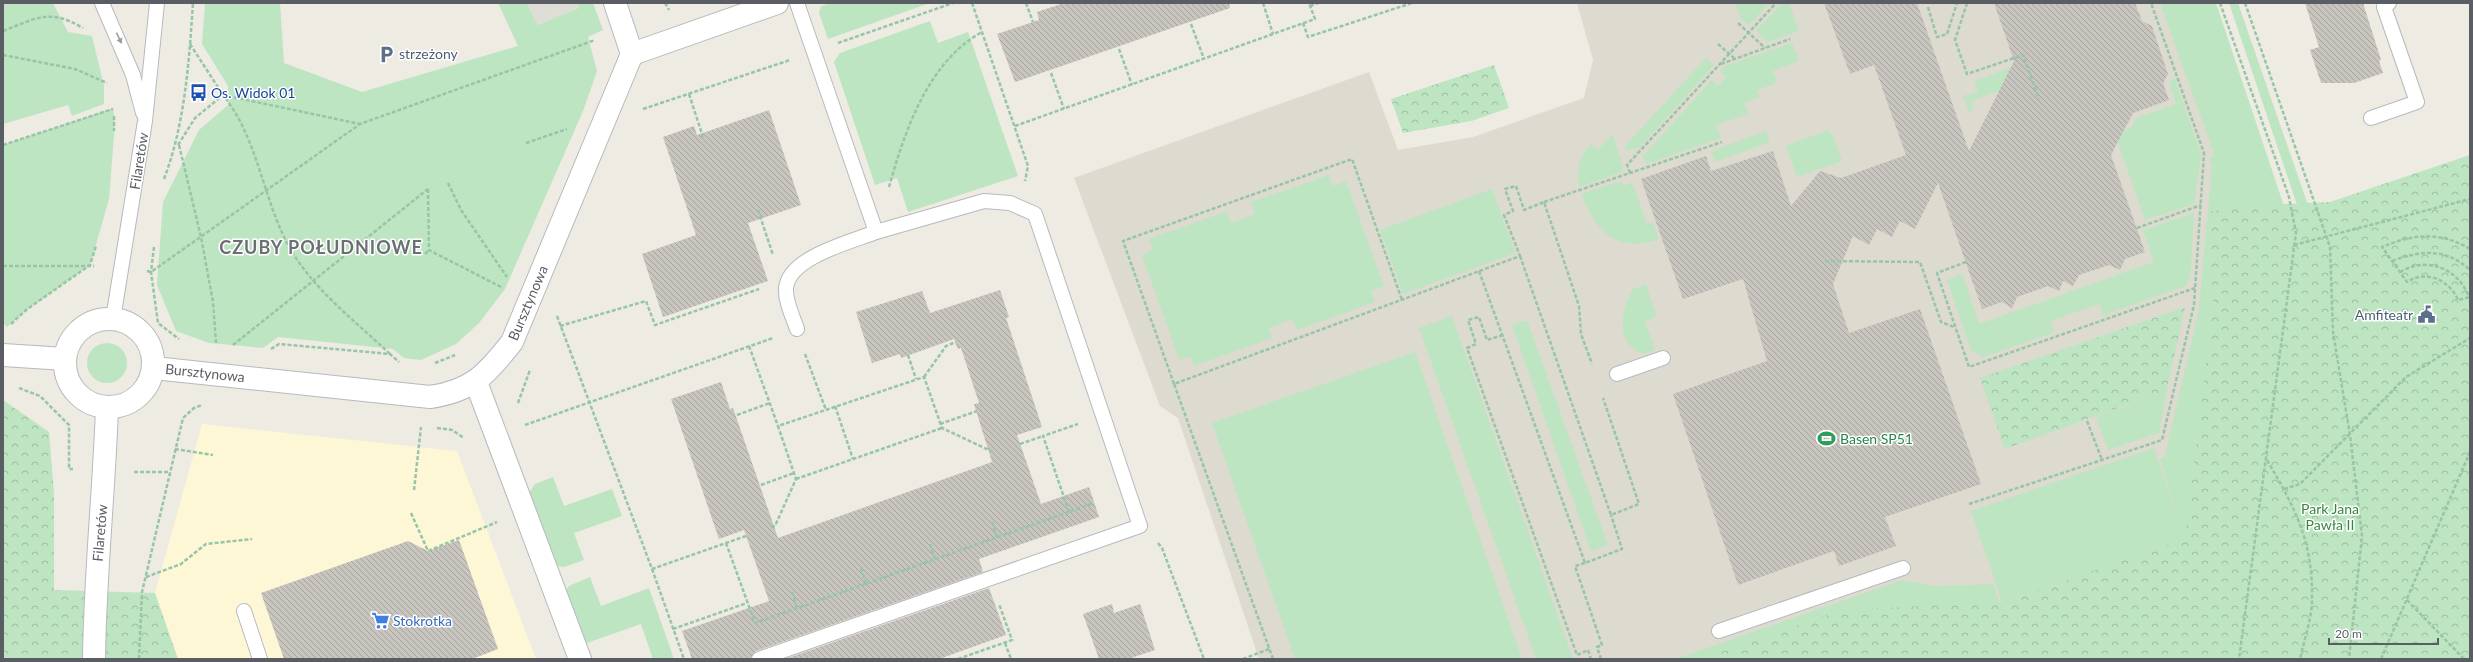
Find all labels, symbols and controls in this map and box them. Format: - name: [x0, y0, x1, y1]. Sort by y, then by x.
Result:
- one-way arrow: [116, 33, 122, 44]
- parking icon: strzeżony: [376, 44, 396, 64]
- place label: strzeżony: [399, 45, 459, 62]
- bus stop icon: Os. Widok 01: [188, 83, 208, 103]
- place label: Os. Widok 01: [211, 84, 295, 101]
- street label: Filaretów: [126, 131, 151, 191]
- district label: CZUBY POŁUDNIOWE: [219, 236, 423, 258]
- street label: Bursztynowa: [504, 263, 551, 343]
- public building icon: Amfiteatr: [2416, 305, 2436, 325]
- place label: Amfiteatr: [2355, 306, 2413, 323]
- street label: Bursztynowa: [164, 360, 246, 385]
- sports icon: Basen SP51: [1817, 429, 1837, 449]
- place label: Basen SP51: [1840, 430, 1913, 447]
- park label: Park Jana Pawła II: [2301, 500, 2359, 533]
- street label: Filaretów: [89, 504, 110, 562]
- supermarket icon: Stokrotka: [370, 611, 390, 631]
- place label: Stokrotka: [393, 612, 452, 629]
- scale bar: [2329, 620, 2438, 646]
- text: 20 m: [2335, 626, 2362, 641]

